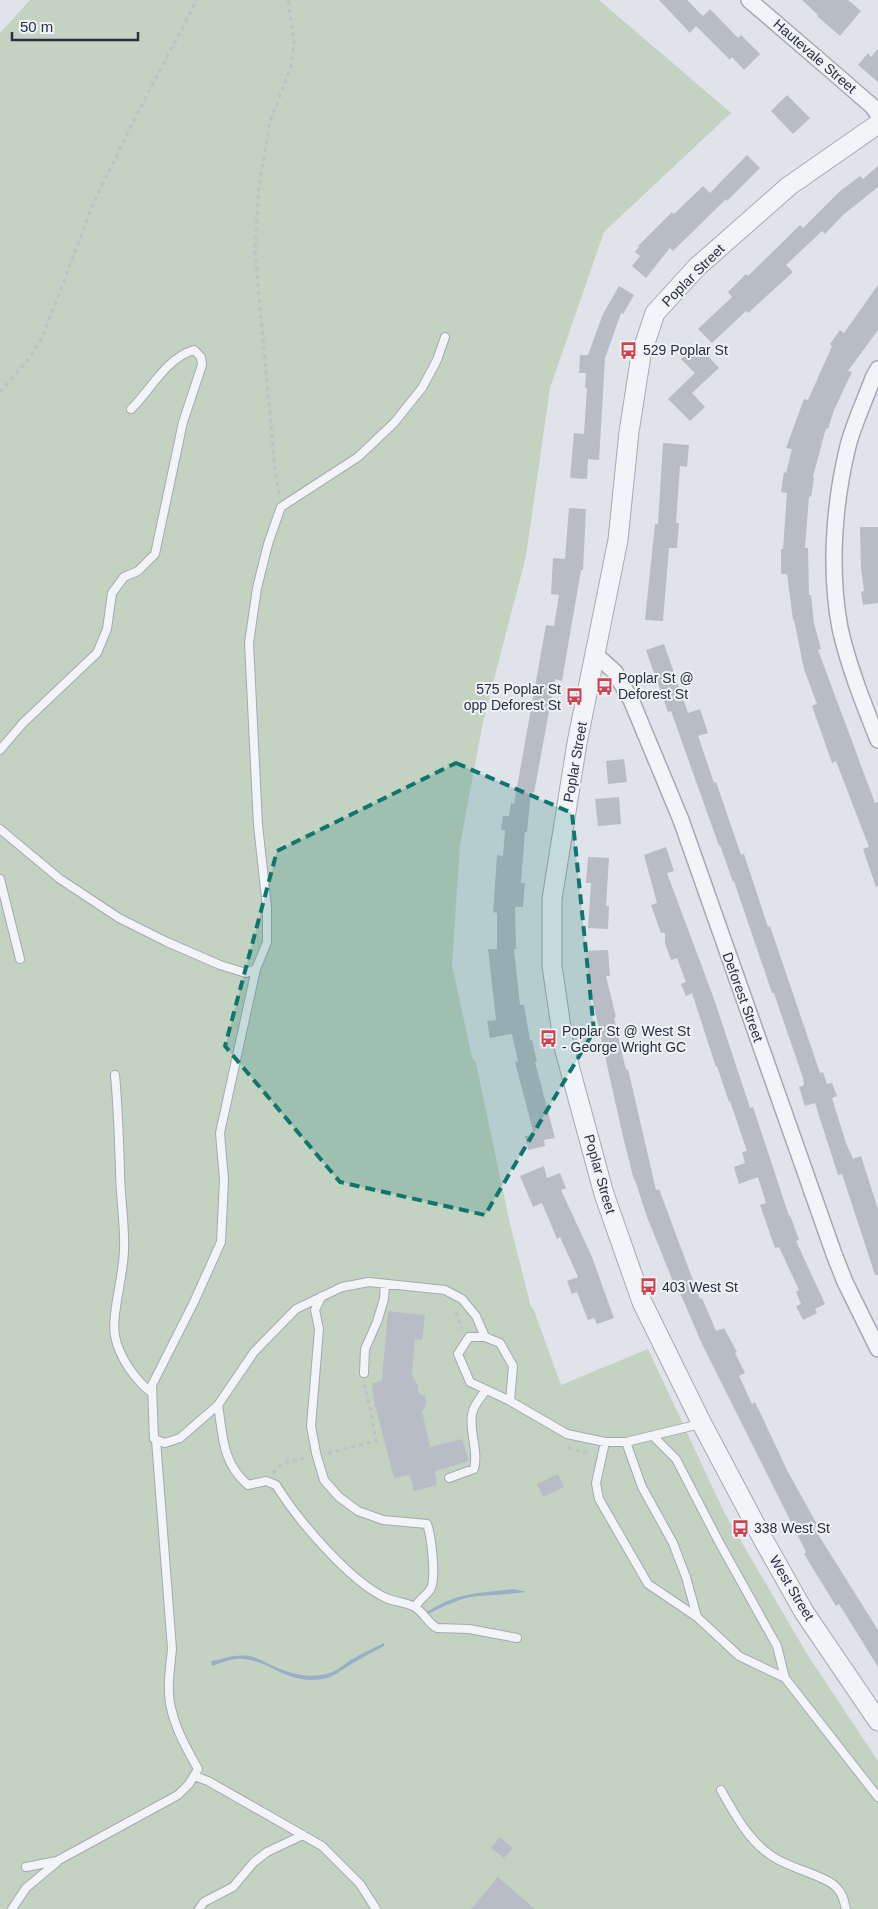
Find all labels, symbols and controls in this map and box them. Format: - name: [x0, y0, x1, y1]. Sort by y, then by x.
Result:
- scale bar: [12, 10, 139, 42]
- street label: Hautevale Street: [770, 16, 860, 96]
- text: 50 m: [20, 18, 53, 35]
- street label: Poplar Street: [658, 240, 728, 310]
- bus stop icon: 529 Poplar St: [619, 340, 639, 360]
- place label: 529 Poplar St: [643, 342, 728, 358]
- place label: Poplar St @ Deforest St: [618, 670, 694, 702]
- bus stop icon: Poplar St @ Deforest St: [594, 676, 614, 696]
- place label: 575 Poplar St opp Deforest St: [464, 681, 561, 713]
- bus stop icon: 575 Poplar St opp Deforest St: [565, 687, 585, 707]
- street label: Poplar Street: [560, 720, 590, 804]
- street label: Deforest Street: [719, 950, 767, 1044]
- place label: Poplar St @ West St - George Wright GC: [562, 1023, 690, 1055]
- bus stop icon: Poplar St @ West St - George Wright GC: [538, 1029, 558, 1049]
- street label: Poplar Street: [581, 1133, 619, 1216]
- bus stop icon: 403 West St: [638, 1277, 658, 1297]
- place label: 403 West St: [662, 1279, 738, 1295]
- bus stop icon: 338 West St: [730, 1518, 750, 1538]
- place label: 338 West St: [754, 1520, 830, 1536]
- street label: West Street: [766, 1553, 818, 1623]

